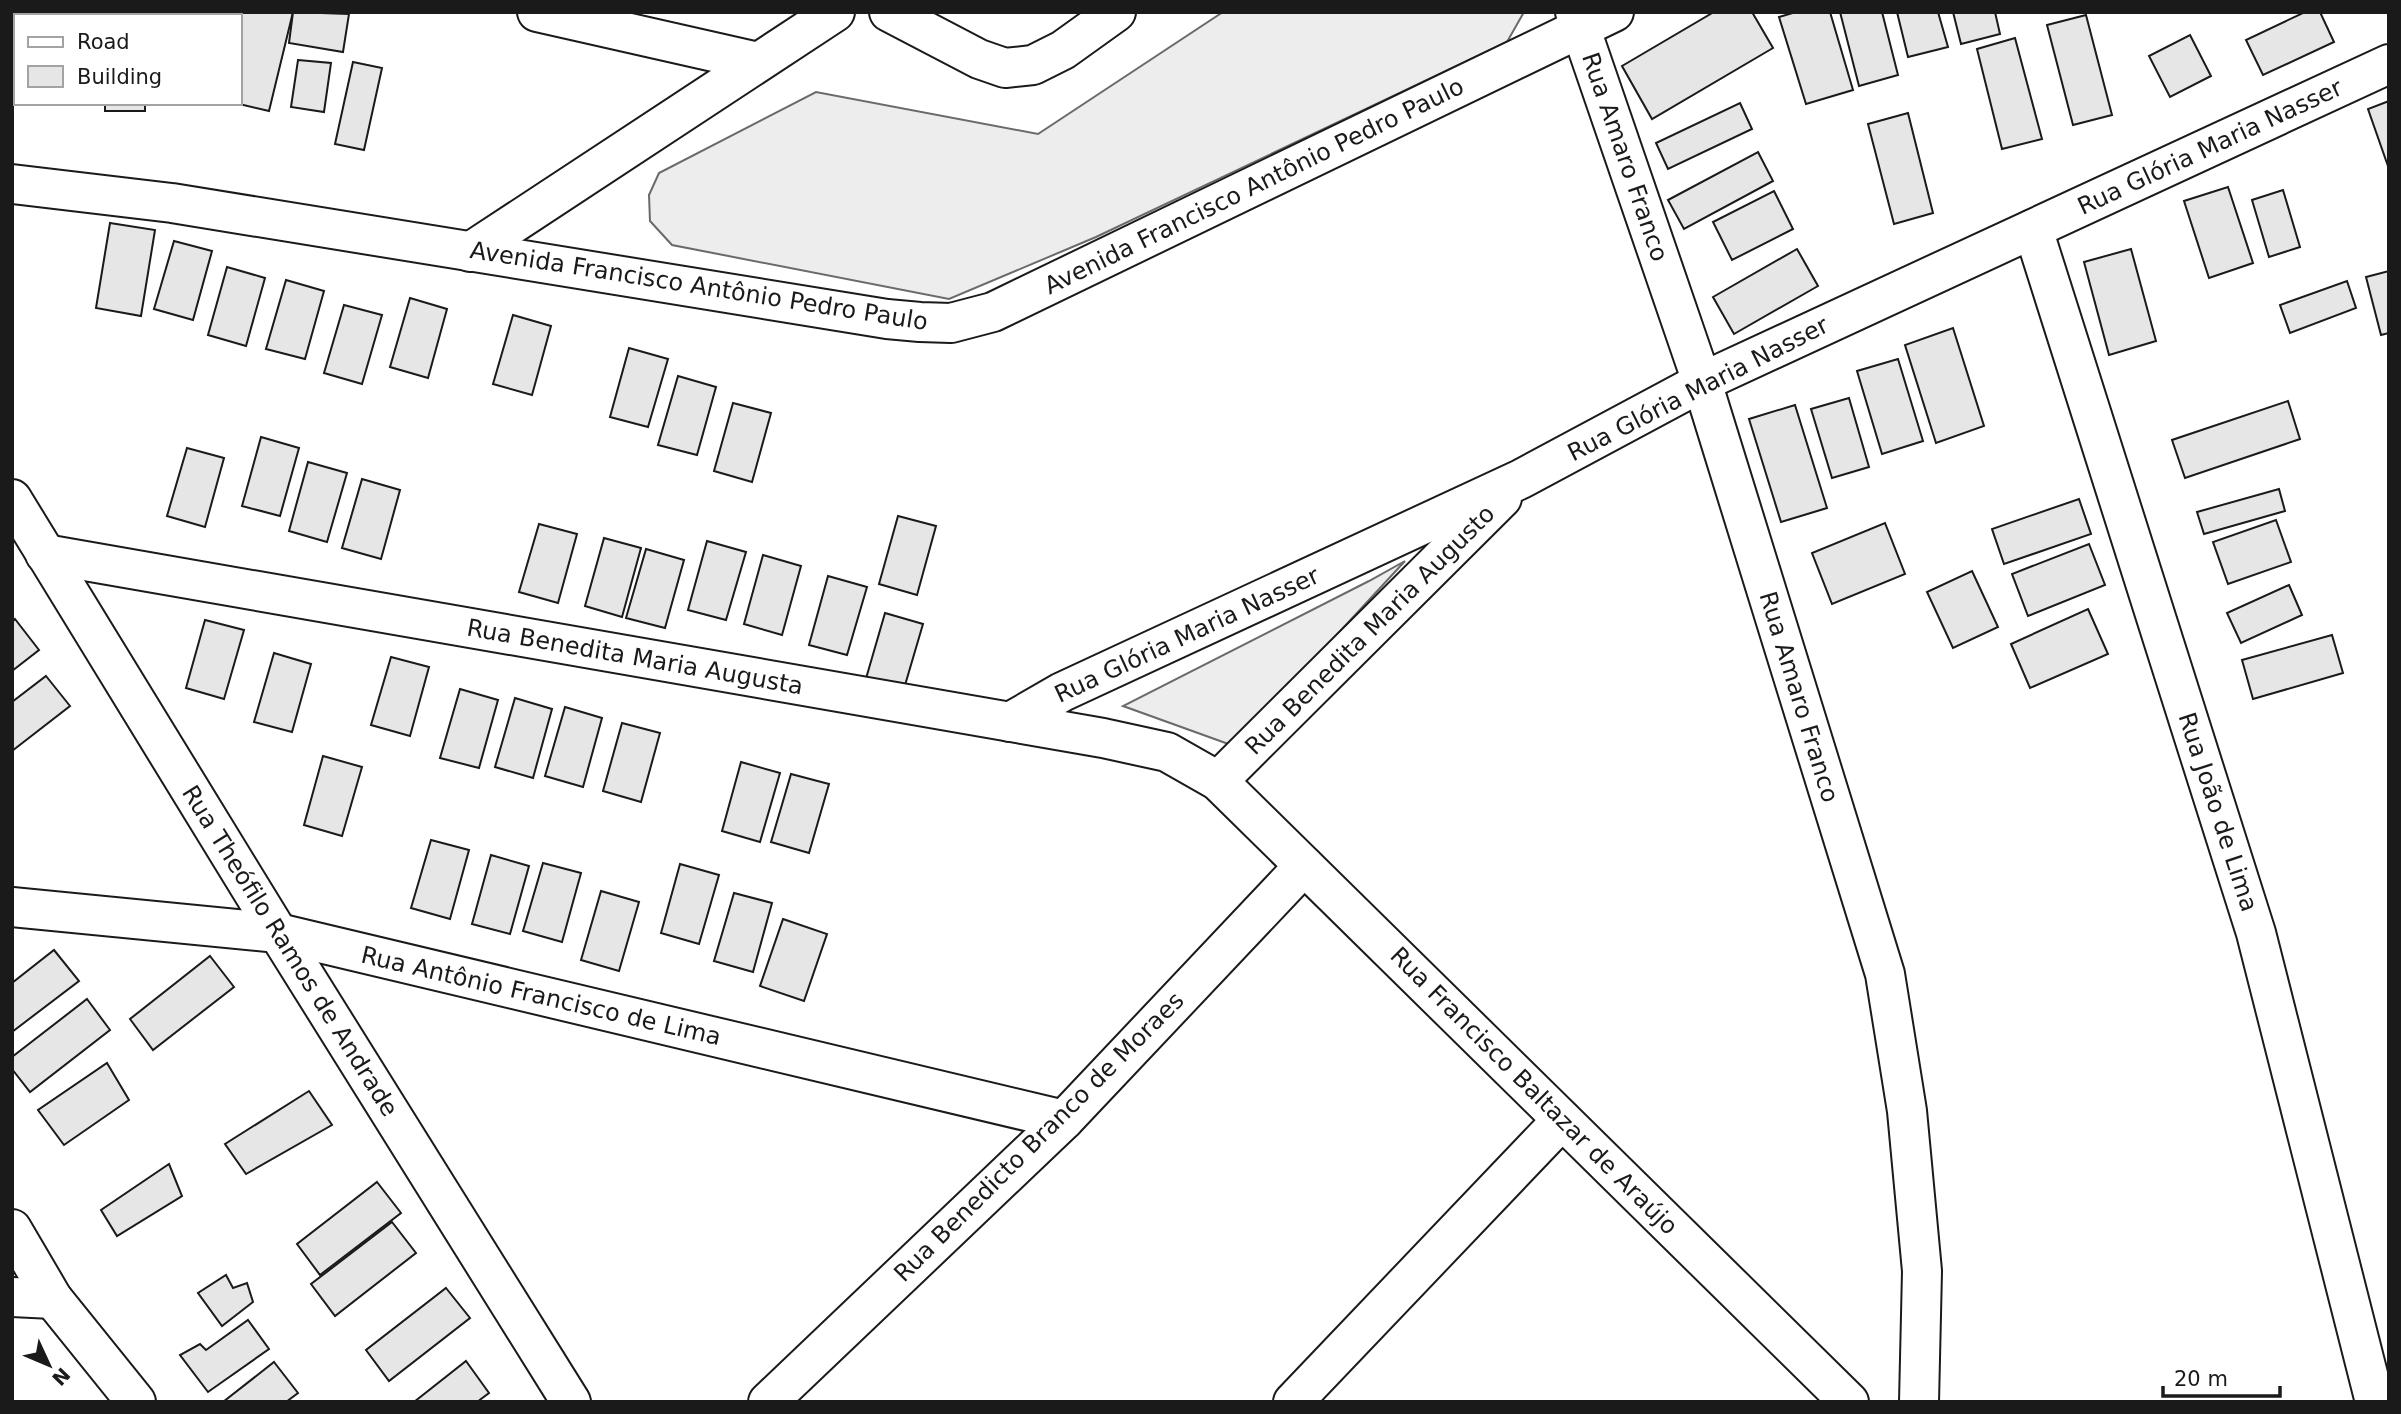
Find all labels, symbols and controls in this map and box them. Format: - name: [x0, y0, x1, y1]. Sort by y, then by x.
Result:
- legend: [14, 14, 242, 105]
- text: Road: [77, 30, 130, 54]
- street label: Rua Amaro Franco: [1576, 49, 1674, 265]
- text: Building: [77, 65, 162, 89]
- street label: Avenida Francisco Antônio Pedro Paulo: [1040, 72, 1468, 300]
- street label: Rua Glória Maria Nasser: [2073, 73, 2347, 221]
- street label: Avenida Francisco Antônio Pedro Paulo: [468, 236, 930, 336]
- street label: Rua Glória Maria Nasser: [1563, 311, 1833, 467]
- street label: Rua Benedita Maria Augusto: [1240, 500, 1500, 760]
- street label: Rua Glória Maria Nasser: [1050, 561, 1324, 709]
- street label: Rua Amaro Franco: [1754, 588, 1844, 806]
- street label: Rua Benedita Maria Augusta: [465, 614, 805, 700]
- street label: Rua João de Lima: [2173, 709, 2263, 915]
- street label: Rua Theófilo Ramos de Andrade: [176, 780, 404, 1122]
- street label: Rua Antônio Francisco de Lima: [358, 941, 724, 1051]
- street label: Rua Francisco Baltazar de Araújo: [1385, 942, 1683, 1240]
- street label: Rua Benedicto Branco de Moraes: [888, 986, 1190, 1288]
- north arrow: [14, 1330, 84, 1400]
- scale bar: [2163, 1354, 2280, 1398]
- text: N: [48, 1363, 75, 1390]
- text: 20 m: [2174, 1367, 2228, 1391]

